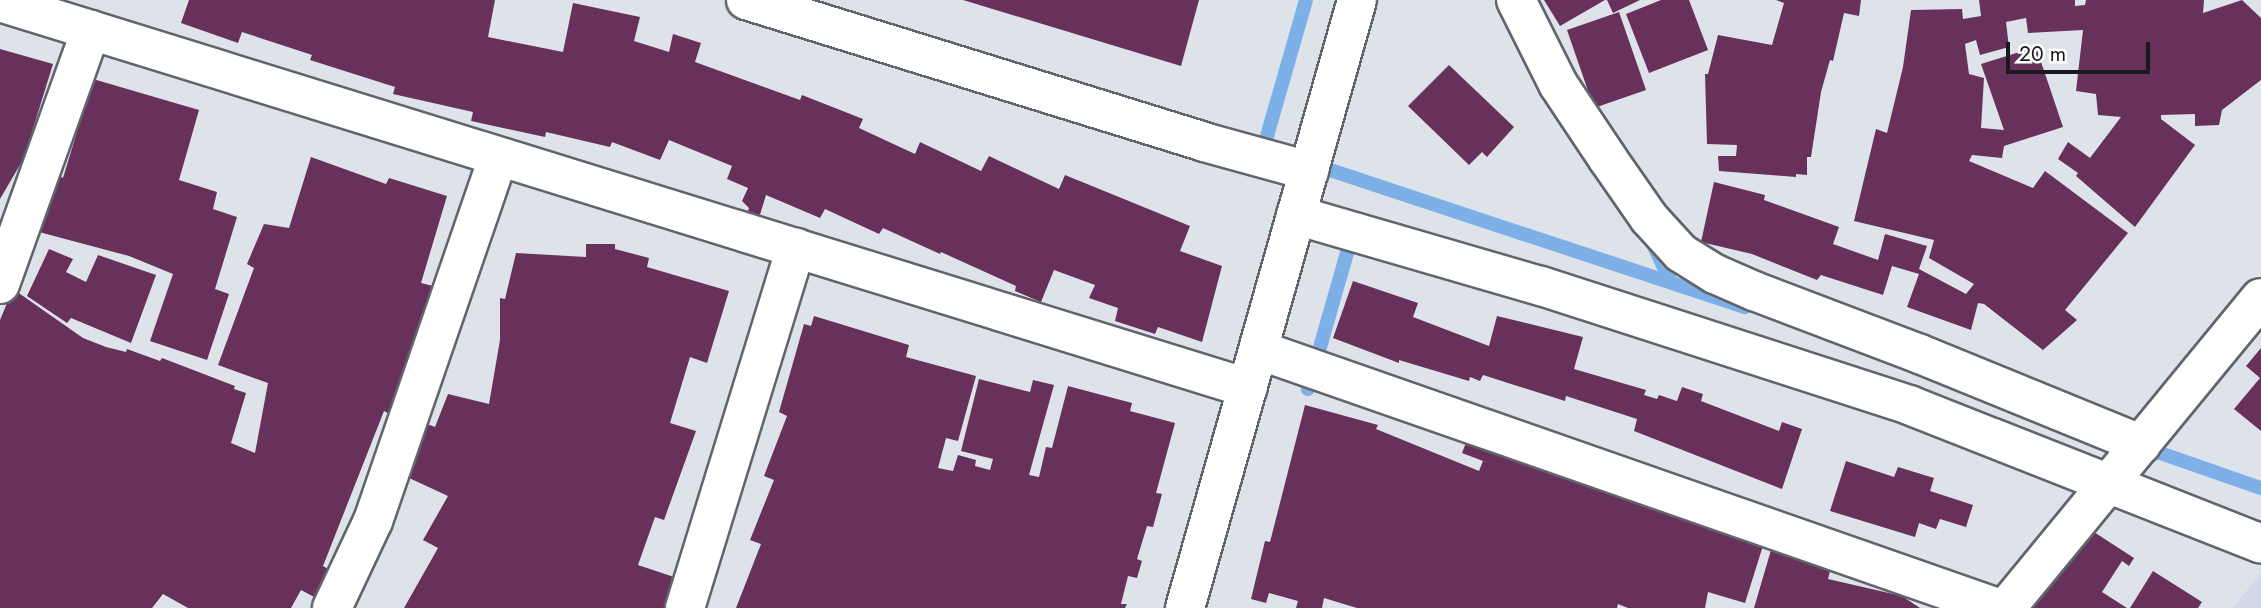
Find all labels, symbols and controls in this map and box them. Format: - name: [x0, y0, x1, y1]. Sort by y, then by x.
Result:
- scale bar: [2009, 28, 2152, 72]
- text: 20 m: [2019, 39, 2066, 69]

